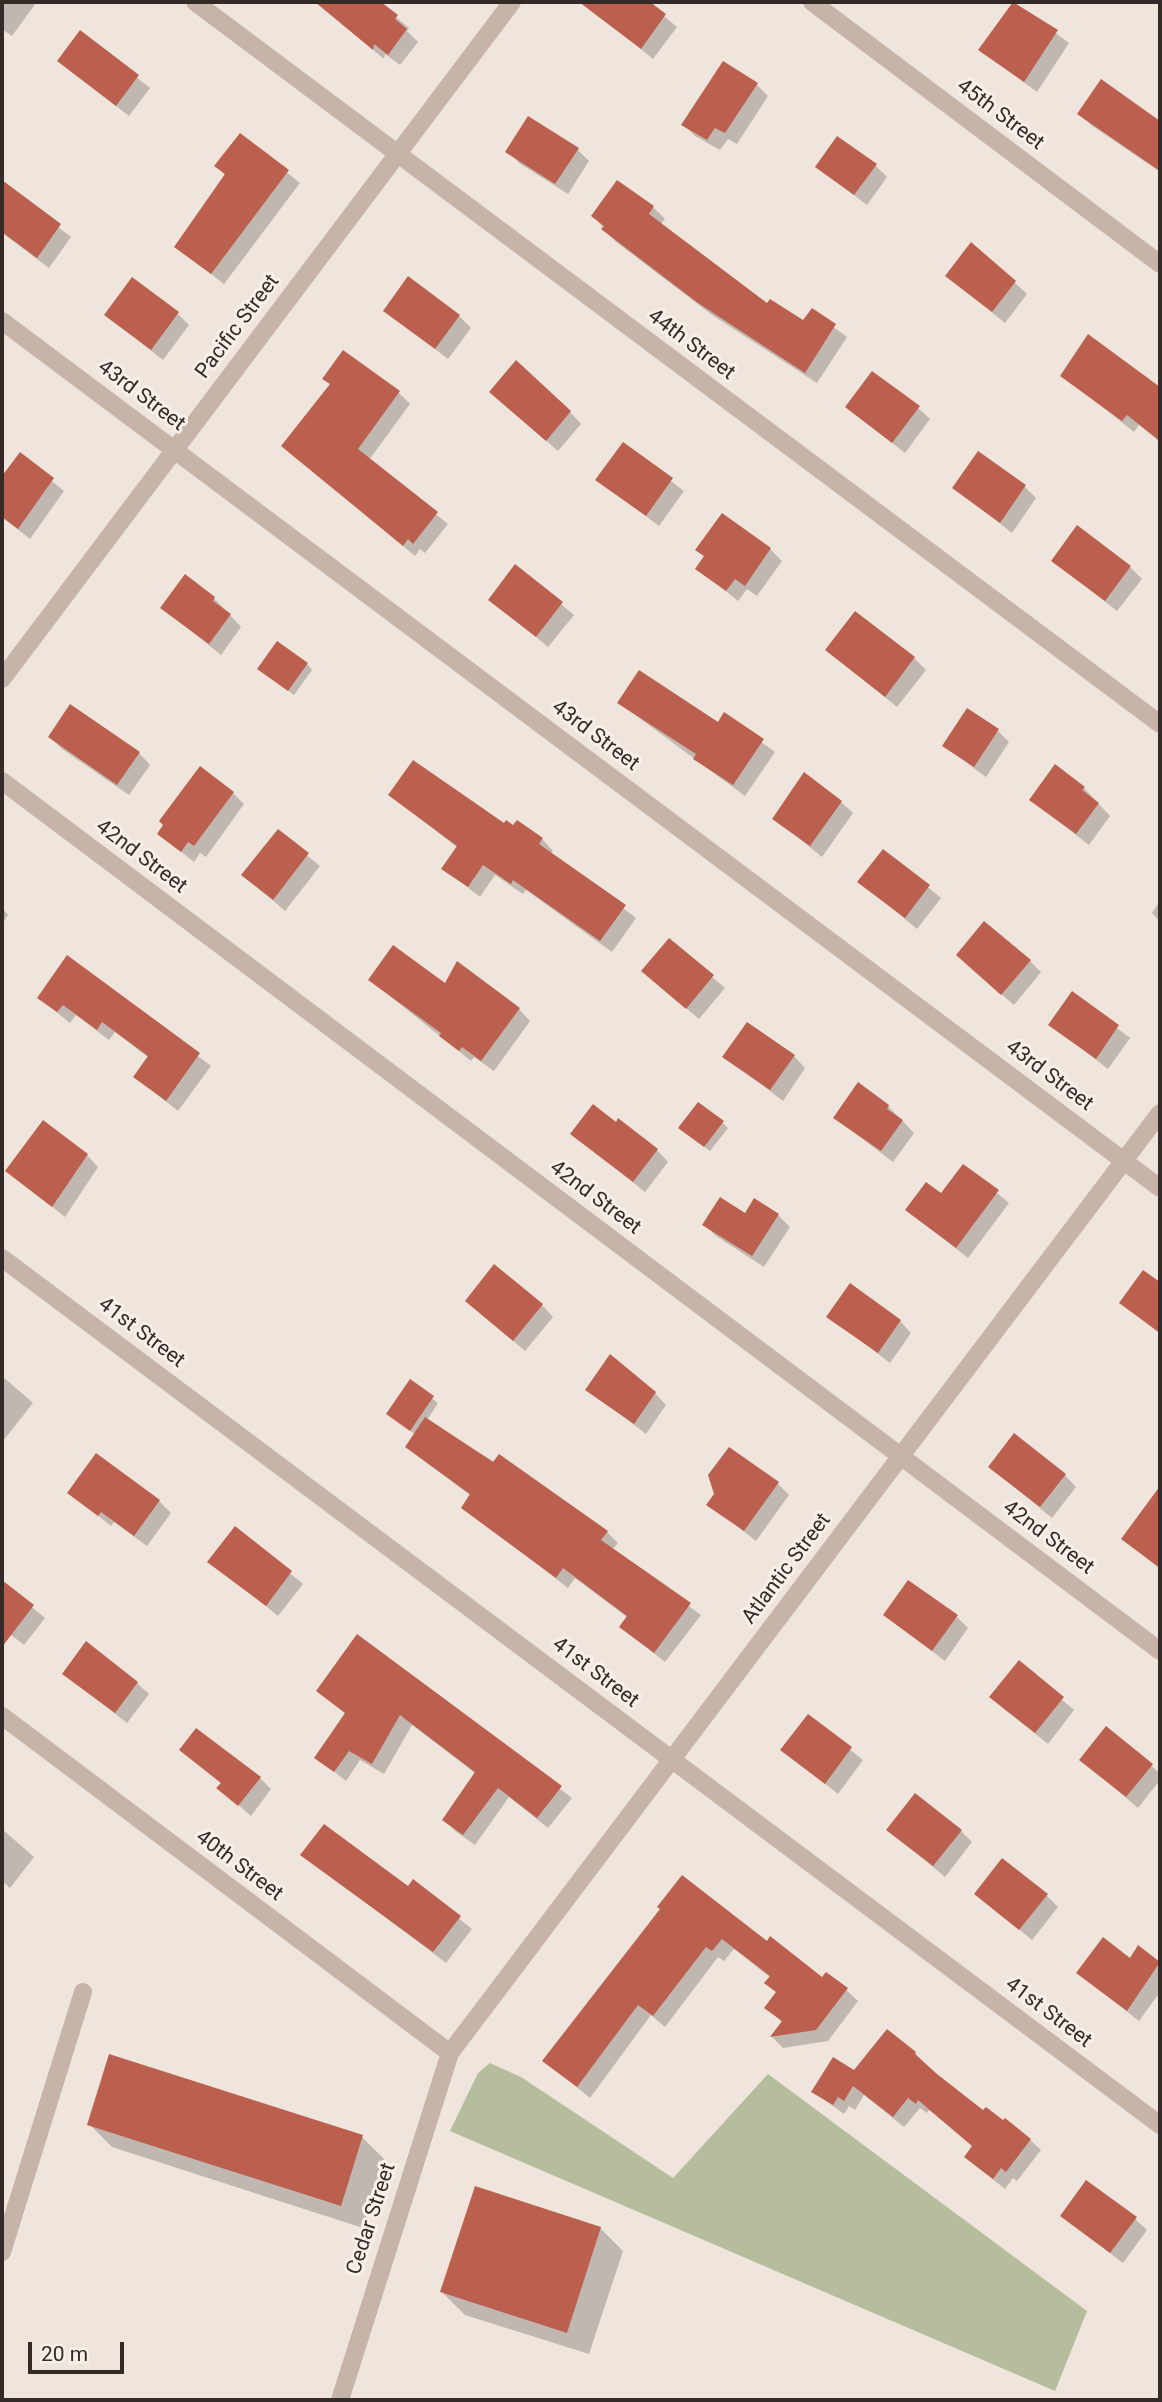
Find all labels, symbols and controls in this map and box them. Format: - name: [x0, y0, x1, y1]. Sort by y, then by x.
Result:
- street label: 45th Street: [951, 74, 1049, 156]
- street label: Pacific Street: [191, 270, 285, 384]
- street label: 44th Street: [642, 304, 740, 386]
- street label: 43rd Street: [92, 355, 190, 437]
- street label: 43rd Street: [546, 695, 644, 777]
- street label: 42nd Street: [90, 815, 192, 899]
- street label: 43rd Street: [1000, 1035, 1098, 1117]
- street label: 42nd Street: [544, 1156, 646, 1240]
- street label: 41st Street: [93, 1292, 189, 1374]
- street label: 42nd Street: [997, 1496, 1099, 1580]
- street label: Atlantic Street: [737, 1509, 837, 1629]
- street label: 41st Street: [547, 1632, 643, 1714]
- street label: 40th Street: [190, 1825, 288, 1907]
- street label: 41st Street: [1000, 1972, 1096, 2054]
- street label: Cedar Street: [342, 2160, 402, 2278]
- scale bar: [32, 2328, 128, 2372]
- text: 20 m: [41, 2342, 88, 2366]

